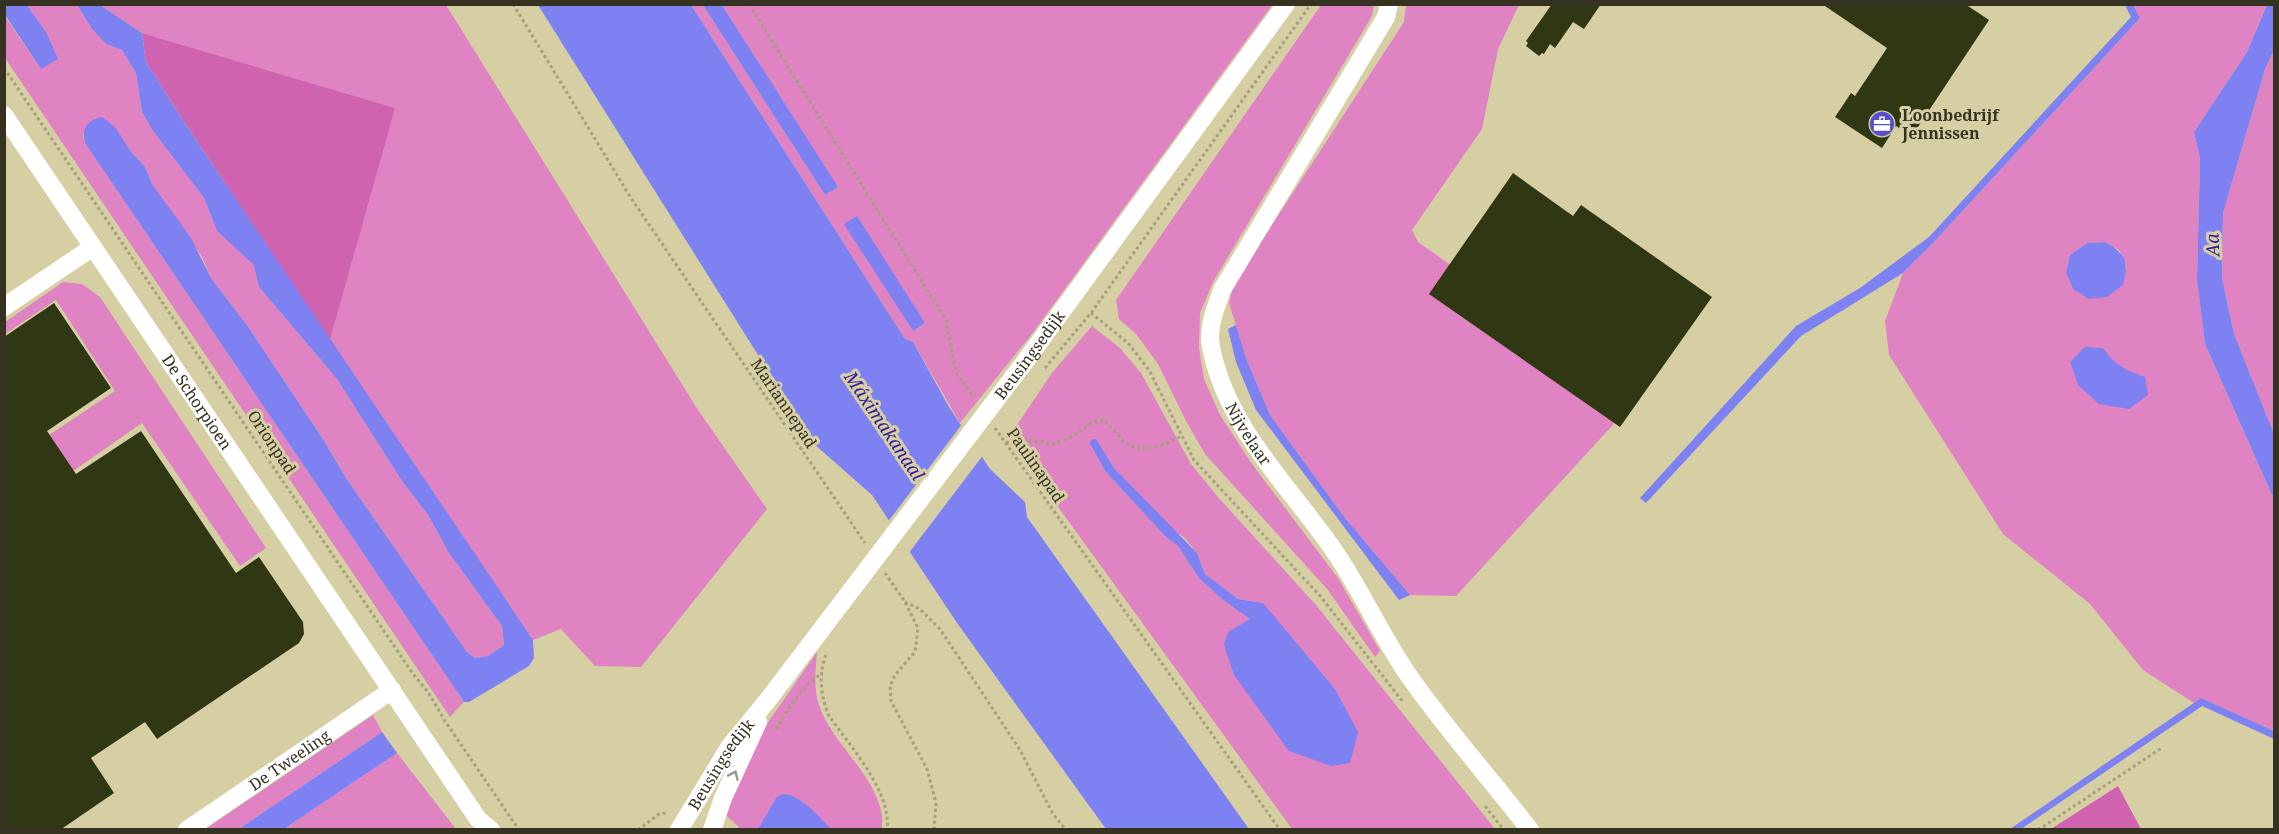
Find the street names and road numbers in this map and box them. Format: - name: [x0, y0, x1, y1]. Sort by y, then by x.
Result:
- street label: Beusingsedijk: [989, 305, 1070, 404]
- street label: De Schorpioen: [157, 350, 237, 454]
- street label: Mariannepad: [746, 354, 822, 452]
- street label: Nijvelaar: [1221, 399, 1277, 470]
- street label: Orionpad: [243, 406, 302, 478]
- street label: Paulinapad: [1002, 423, 1070, 507]
- street label: Beusingsedijk: [683, 713, 759, 814]
- street label: De Tweeling: [244, 724, 335, 796]

